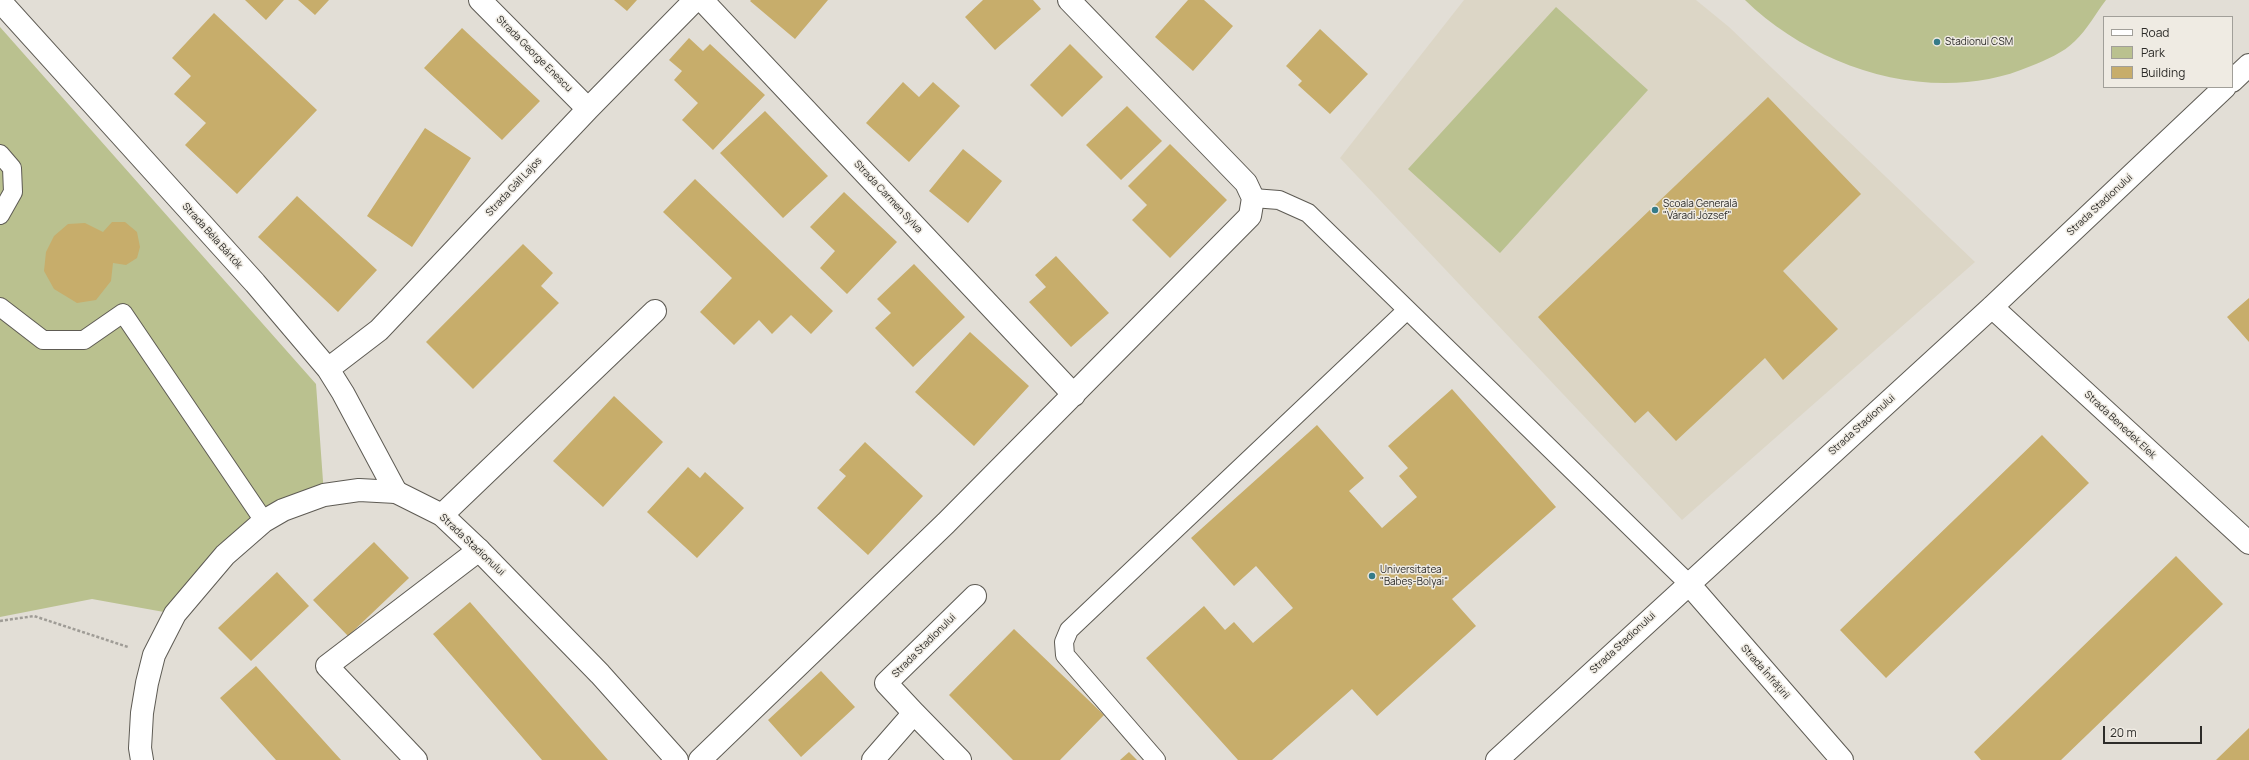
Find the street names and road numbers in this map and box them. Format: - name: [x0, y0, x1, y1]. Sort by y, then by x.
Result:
- street label: Strada George Enescu: [493, 13, 575, 95]
- street label: Strada Gáll Lajos: [484, 155, 544, 219]
- street label: Strada Carmen Sylva: [851, 158, 925, 236]
- street label: Strada Stadionului: [2065, 172, 2135, 238]
- street label: Strada Béla Bártók: [179, 201, 245, 271]
- street label: Strada Benedek Elek: [2082, 389, 2158, 461]
- street label: Strada Stadionului: [1826, 392, 1898, 458]
- street label: Strada Stadionului: [437, 512, 507, 578]
- street label: Strada Stadionului: [1588, 610, 1658, 676]
- street label: Strada Stadionului: [890, 612, 958, 680]
- street label: Strada Înfrățirii: [1738, 642, 1792, 702]

